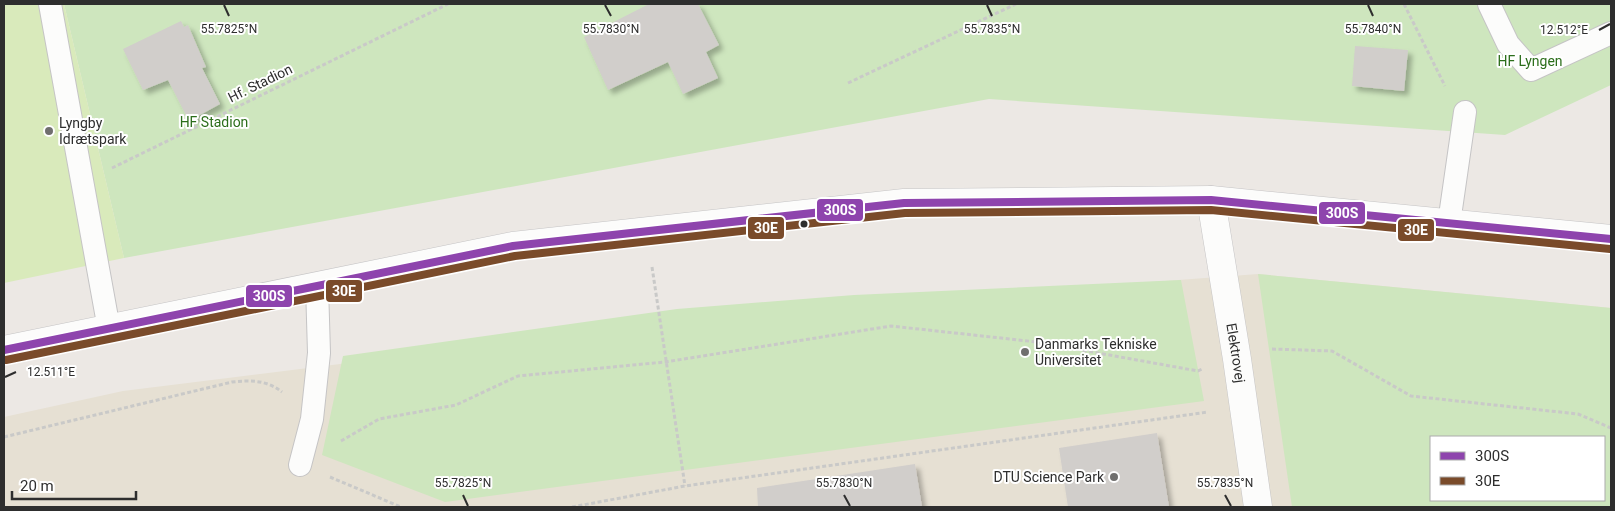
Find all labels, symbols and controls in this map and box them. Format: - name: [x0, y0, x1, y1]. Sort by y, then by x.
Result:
- text: 55.7825°N: [201, 22, 257, 36]
- text: 55.7830°N: [583, 22, 639, 36]
- text: 55.7835°N: [964, 22, 1020, 36]
- text: 55.7840°N: [1345, 22, 1401, 36]
- text: 12.512°E: [1540, 23, 1588, 37]
- park label: HF Lyngen: [1497, 53, 1563, 69]
- street label: Hf. Stadion: [225, 61, 295, 105]
- park label: HF Stadion: [180, 114, 248, 130]
- place label: Lyngby Idrætspark: [59, 115, 127, 147]
- marker: Lyngby Idrætspark: [43, 125, 55, 137]
- line badge: 300S: [816, 198, 864, 222]
- line badge: 300S: [1318, 201, 1366, 225]
- text: 300S: [824, 202, 857, 218]
- text: 300S: [1326, 205, 1359, 221]
- line badge: 30E: [747, 216, 785, 240]
- line badge: 30E: [1397, 218, 1435, 242]
- unlabelled marker: [799, 219, 809, 229]
- text: 30E: [754, 220, 778, 236]
- text: 30E: [1404, 222, 1428, 238]
- line badge: 30E: [325, 279, 363, 303]
- text: 30E: [332, 283, 356, 299]
- line badge: 300S: [245, 284, 293, 308]
- text: 300S: [253, 288, 286, 304]
- street label: Elektrovej: [1223, 322, 1248, 384]
- place label: Danmarks Tekniske Universitet: [1035, 336, 1157, 368]
- marker: Danmarks Tekniske Universitet: [1019, 346, 1031, 358]
- text: 12.511°E: [27, 365, 75, 379]
- legend: [1430, 436, 1605, 501]
- text: 300S: [1475, 447, 1509, 465]
- scale bar: [12, 468, 136, 500]
- place label: DTU Science Park: [993, 469, 1105, 485]
- marker: DTU Science Park: [1108, 471, 1120, 483]
- text: 30E: [1475, 472, 1501, 490]
- text: 55.7825°N: [435, 476, 491, 490]
- text: 55.7830°N: [816, 476, 872, 490]
- text: 55.7835°N: [1197, 476, 1253, 490]
- text: 20 m: [20, 477, 54, 495]

